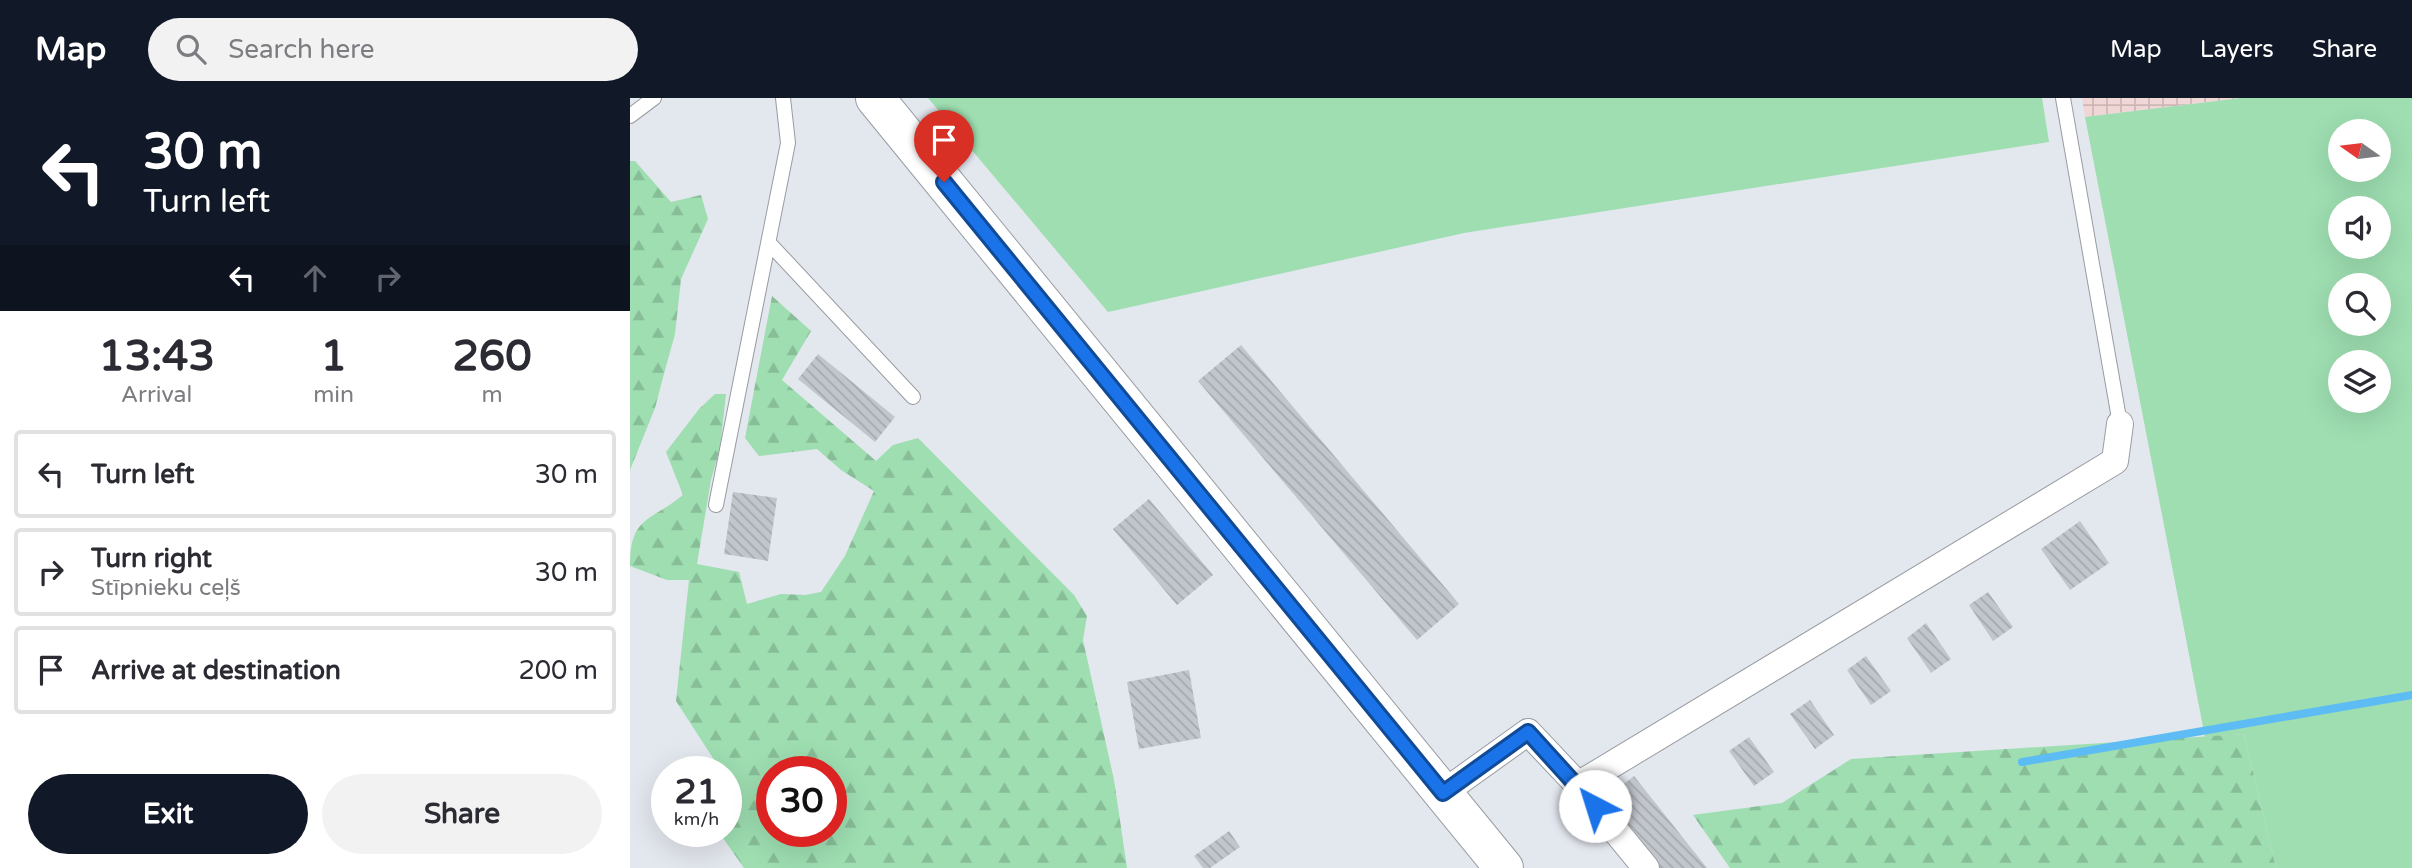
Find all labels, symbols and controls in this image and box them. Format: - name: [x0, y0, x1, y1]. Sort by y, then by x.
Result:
- search box: [148, 18, 638, 81]
- text: Map: [35, 30, 106, 69]
- icon: search: [172, 30, 210, 68]
- text: Search here: [228, 34, 374, 65]
- text: Map: [2110, 35, 2162, 64]
- text: Layers: [2200, 35, 2274, 64]
- text: Share: [2312, 35, 2377, 64]
- pin: [914, 110, 974, 182]
- north arrow: [2328, 119, 2390, 182]
- map controls: [2328, 119, 2391, 413]
- icon: arrive: [925, 121, 963, 159]
- text: 30 m: [143, 123, 262, 182]
- icon: left: [28, 126, 119, 217]
- text: Turn left: [143, 183, 270, 221]
- button: sound: [2328, 196, 2391, 259]
- icon: left: [223, 259, 261, 297]
- icon: ahead: [296, 259, 334, 297]
- icon: right: [369, 259, 407, 297]
- button: search: [2328, 273, 2391, 336]
- text: 13:43: [98, 331, 215, 382]
- text: 1: [320, 331, 347, 382]
- text: 260: [452, 331, 532, 382]
- button: layers: [2328, 350, 2391, 413]
- text: Arrival: [121, 381, 192, 409]
- text: min: [313, 381, 354, 409]
- text: m: [481, 381, 503, 409]
- icon: left: [32, 455, 70, 493]
- text: Turn left: [91, 459, 194, 490]
- text: 30 m: [535, 459, 598, 490]
- text: Turn right: [91, 543, 212, 574]
- icon: right: [32, 553, 70, 591]
- text: 30 m: [535, 557, 598, 588]
- text: Stīpnieku ceļš: [91, 574, 241, 602]
- icon: arrive: [32, 651, 70, 689]
- text: Arrive at destination: [91, 655, 341, 686]
- text: 200 m: [518, 655, 598, 686]
- speed limit sign: 30: [756, 756, 847, 847]
- position arrow: [1558, 769, 1632, 843]
- text: 21: [675, 771, 718, 813]
- button: Exit: [28, 774, 308, 854]
- button: Share: [322, 774, 602, 854]
- text: km/h: [674, 808, 719, 830]

